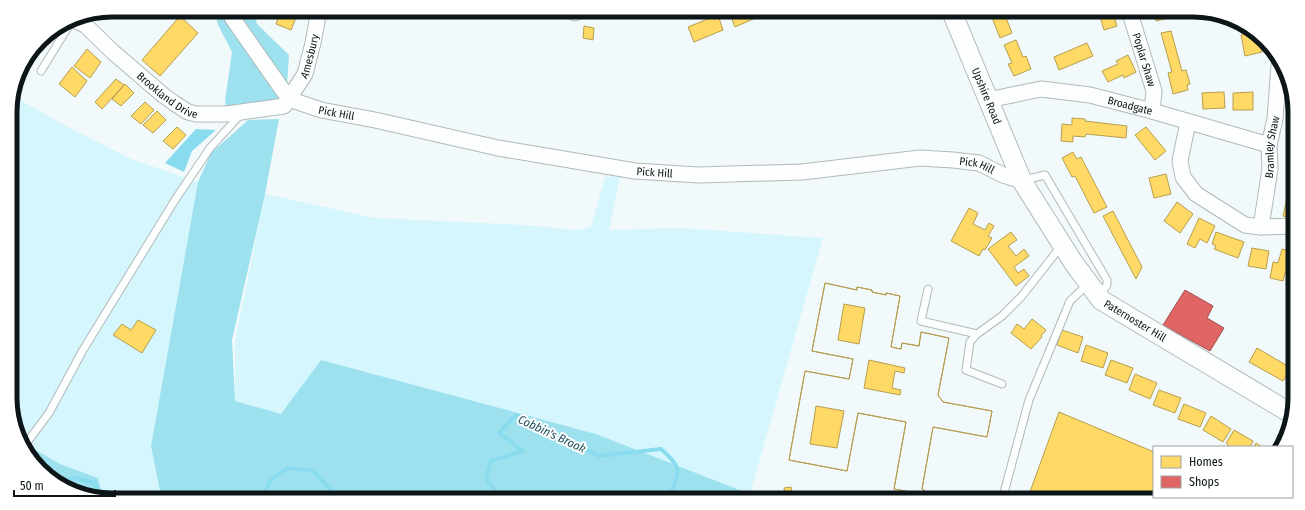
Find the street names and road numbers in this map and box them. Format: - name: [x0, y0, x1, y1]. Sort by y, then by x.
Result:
- street label: Poplar Shaw: [1129, 31, 1158, 88]
- street label: Amesbury: [298, 33, 321, 81]
- street label: Upshire Road: [969, 66, 1004, 126]
- street label: Brookland Drive: [134, 69, 199, 121]
- street label: Broadgate: [1106, 94, 1154, 118]
- street label: Pick Hill: [317, 104, 355, 123]
- street label: Bramley Shaw: [1263, 115, 1283, 179]
- street label: Pick Hill: [959, 155, 997, 177]
- street label: Pick Hill: [636, 165, 673, 180]
- street label: Paternoster Hill: [1102, 297, 1169, 345]

